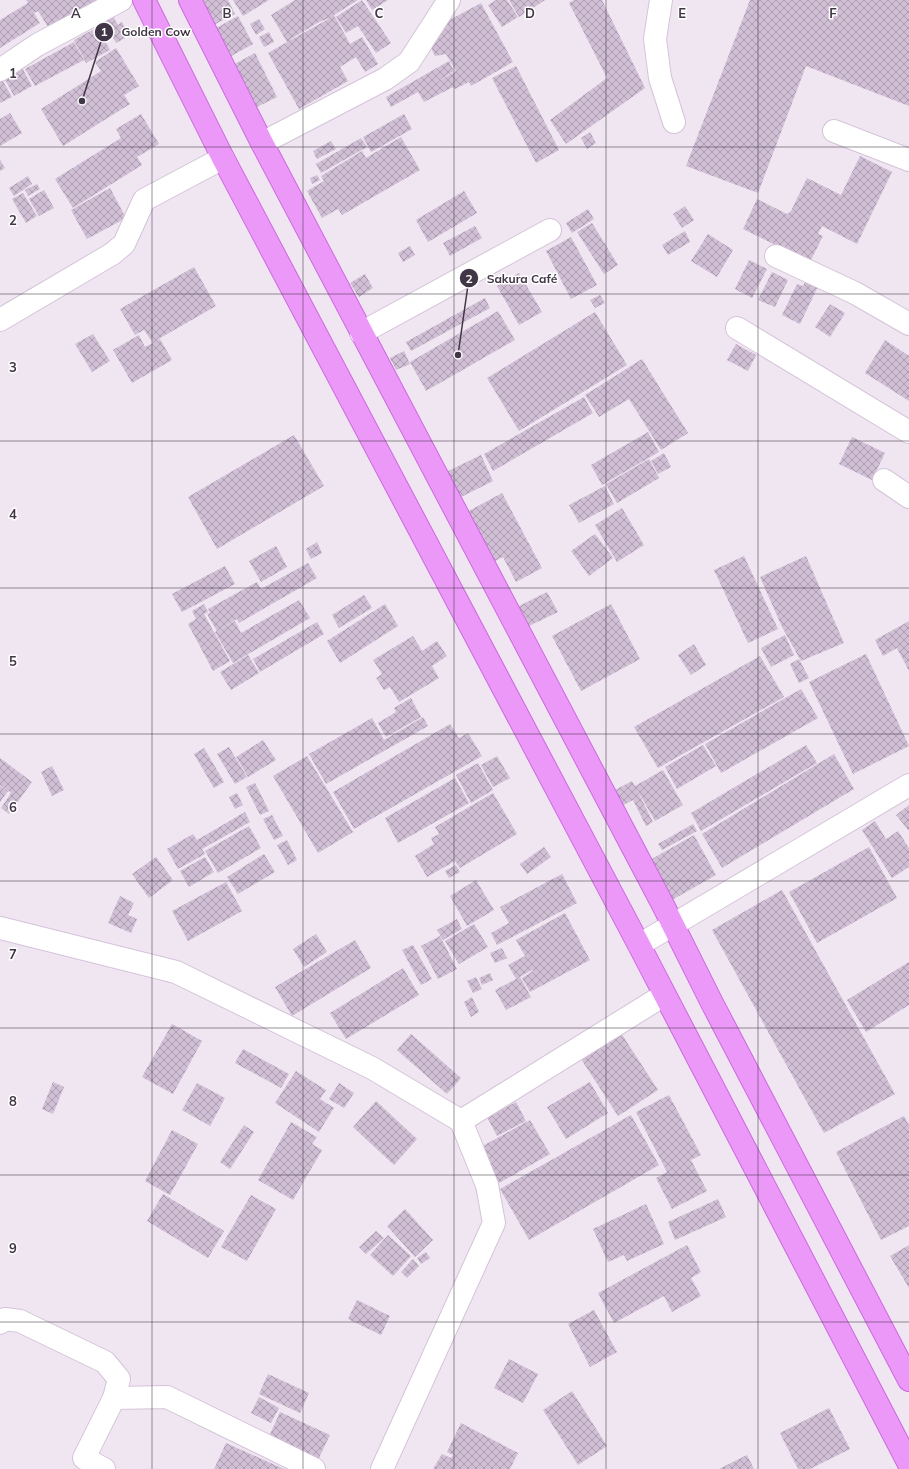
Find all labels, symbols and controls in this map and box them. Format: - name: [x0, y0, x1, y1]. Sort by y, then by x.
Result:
- text: A: [71, 5, 81, 21]
- text: B: [223, 5, 232, 21]
- text: C: [375, 5, 384, 21]
- text: D: [525, 5, 535, 21]
- text: E: [678, 5, 686, 21]
- text: F: [829, 5, 837, 21]
- callout: Golden Cow: [94, 20, 199, 44]
- text: 1: [100, 24, 108, 39]
- text: Golden Cow: [121, 24, 191, 39]
- text: 1: [9, 65, 17, 81]
- text: 2: [9, 212, 17, 228]
- callout: Sakura Café: [459, 266, 565, 290]
- text: 2: [465, 271, 473, 286]
- text: Sakura Café: [487, 271, 558, 286]
- text: 3: [9, 359, 17, 375]
- text: 4: [9, 506, 17, 522]
- text: 5: [9, 653, 17, 669]
- text: 6: [9, 799, 17, 815]
- text: 7: [9, 946, 17, 962]
- text: 8: [9, 1093, 17, 1109]
- text: 9: [9, 1240, 17, 1256]

